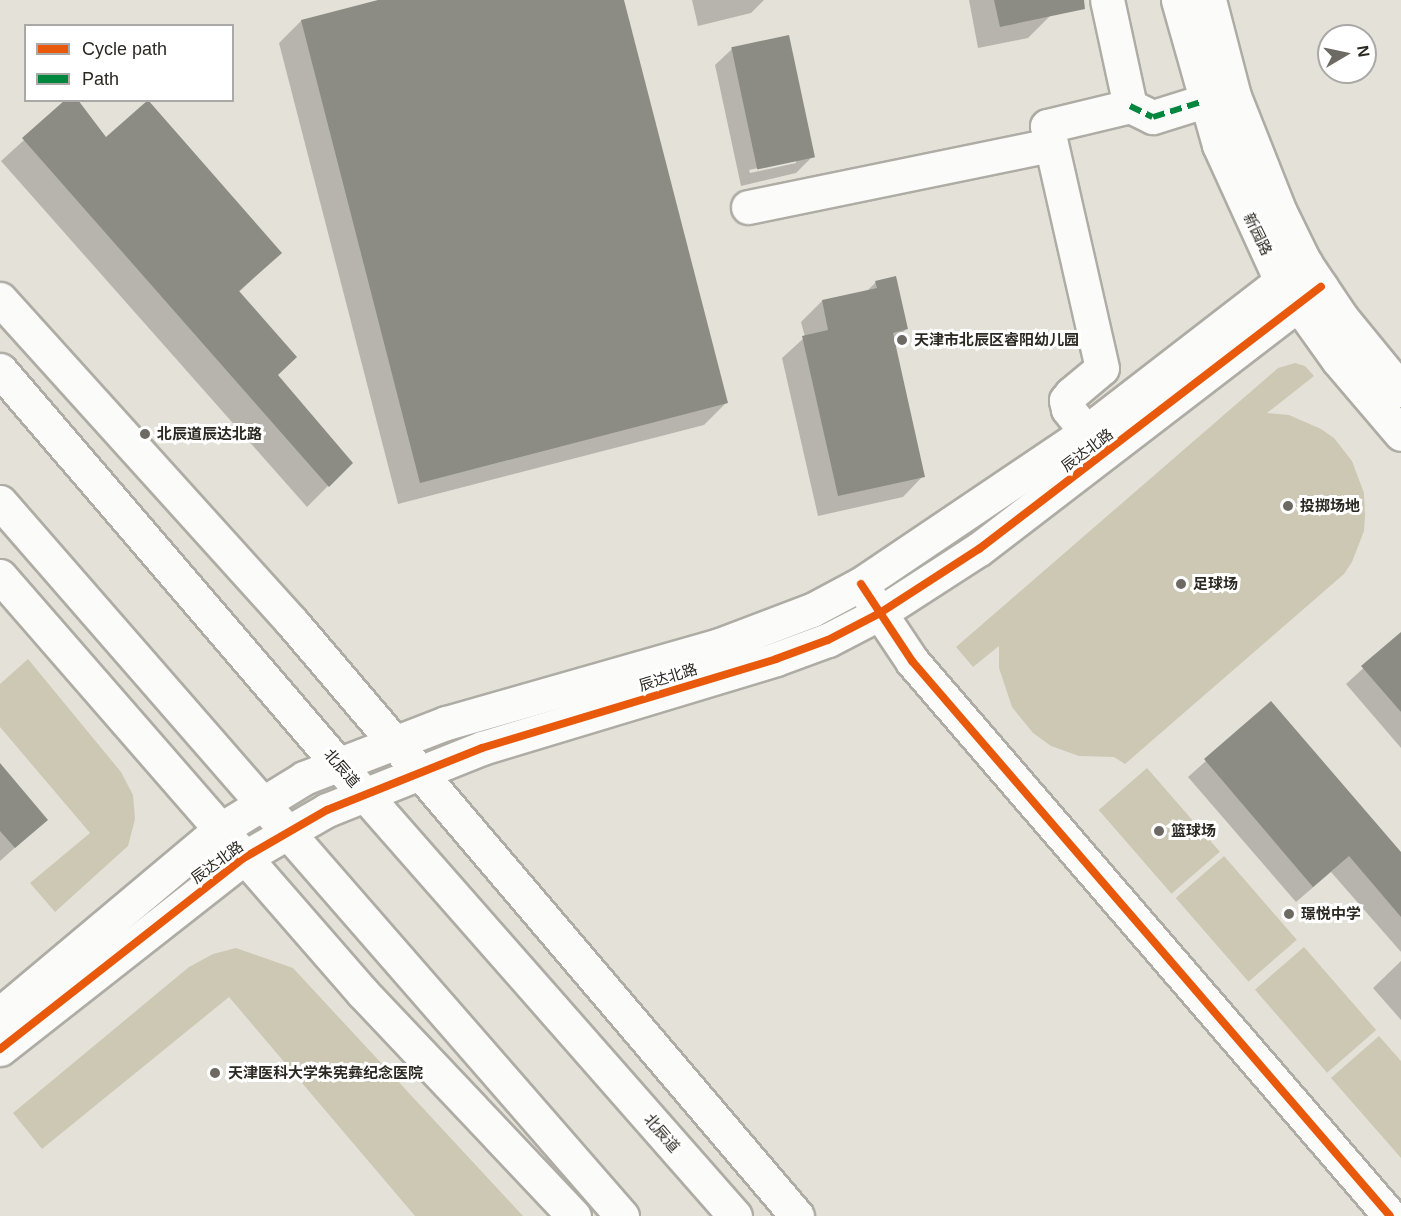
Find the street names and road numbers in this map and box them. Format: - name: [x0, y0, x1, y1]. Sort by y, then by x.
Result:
- street label: 新园路: [1240, 210, 1276, 258]
- street label: 辰达北路: [1058, 425, 1116, 475]
- street label: 辰达北路: [637, 660, 699, 694]
- street label: 北辰道: [320, 745, 364, 791]
- street label: 辰达北路: [187, 837, 247, 887]
- street label: 北辰道: [640, 1110, 684, 1156]

